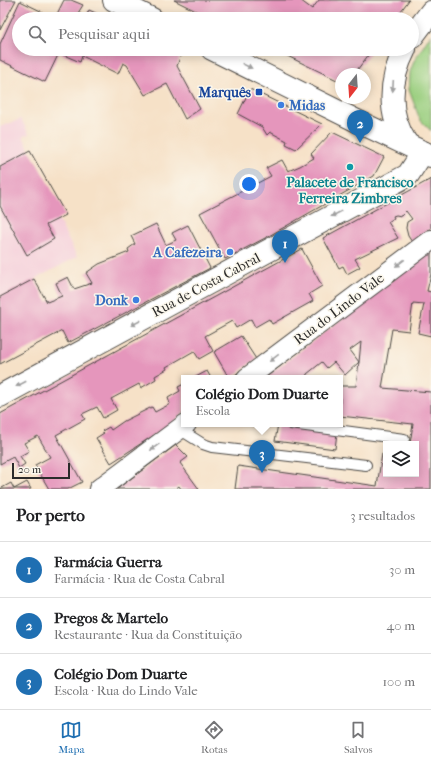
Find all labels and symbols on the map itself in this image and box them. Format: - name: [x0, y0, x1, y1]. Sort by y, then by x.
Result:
- one-way arrow: [242, 63, 253, 69]
- north arrow: [335, 68, 371, 104]
- one-way arrow: [390, 80, 396, 93]
- place label: Marquês: [198, 84, 252, 101]
- marker: Marquês: [254, 87, 264, 97]
- place label: Midas: [288, 97, 326, 114]
- marker: Midas: [276, 100, 286, 110]
- pin: 2: [347, 110, 373, 143]
- marker: Palacete de Francisco Ferreira Zimbres: [345, 162, 355, 172]
- your location: [239, 174, 259, 194]
- place label: Palacete de Francisco Ferreira Zimbres: [286, 174, 414, 207]
- one-way arrow: [331, 211, 342, 217]
- pin: 1: [272, 230, 298, 263]
- place label: A Cafezeira: [152, 244, 223, 261]
- marker: A Cafezeira: [225, 247, 235, 257]
- street label: Rua de Costa Cabral: [149, 249, 263, 321]
- one-way arrow: [394, 259, 405, 268]
- street label: Rua do Lindo Vale: [290, 269, 388, 349]
- place label: Donk: [95, 292, 129, 309]
- marker: Donk: [131, 295, 141, 305]
- one-way arrow: [130, 319, 142, 326]
- one-way arrow: [268, 354, 279, 363]
- one-way arrow: [16, 381, 27, 388]
- pin: 3: [249, 440, 275, 473]
- one-way arrow: [150, 443, 160, 451]
- scale bar: [12, 461, 70, 480]

